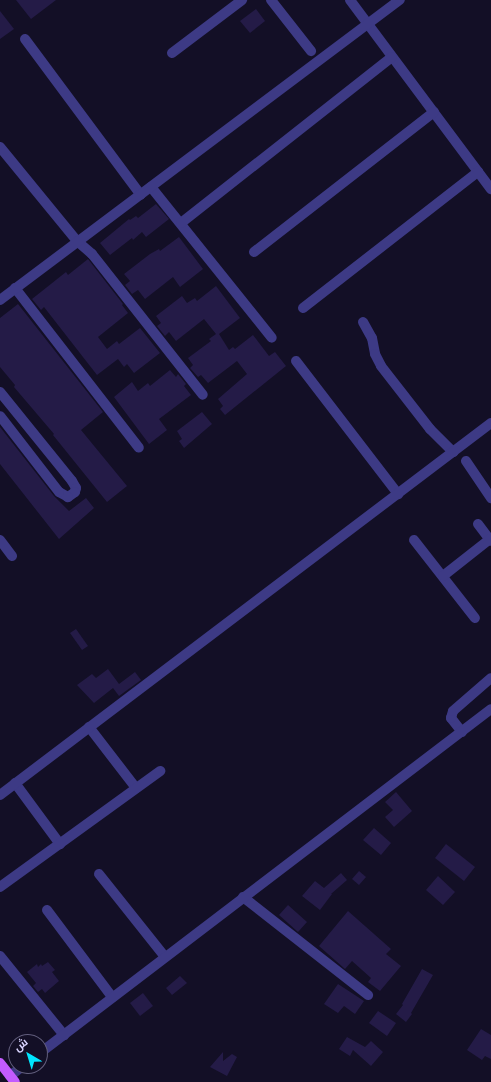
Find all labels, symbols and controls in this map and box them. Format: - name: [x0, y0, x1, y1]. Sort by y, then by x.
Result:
- north arrow: [8, 1034, 48, 1074]
- text: ش: [11, 1035, 30, 1054]

